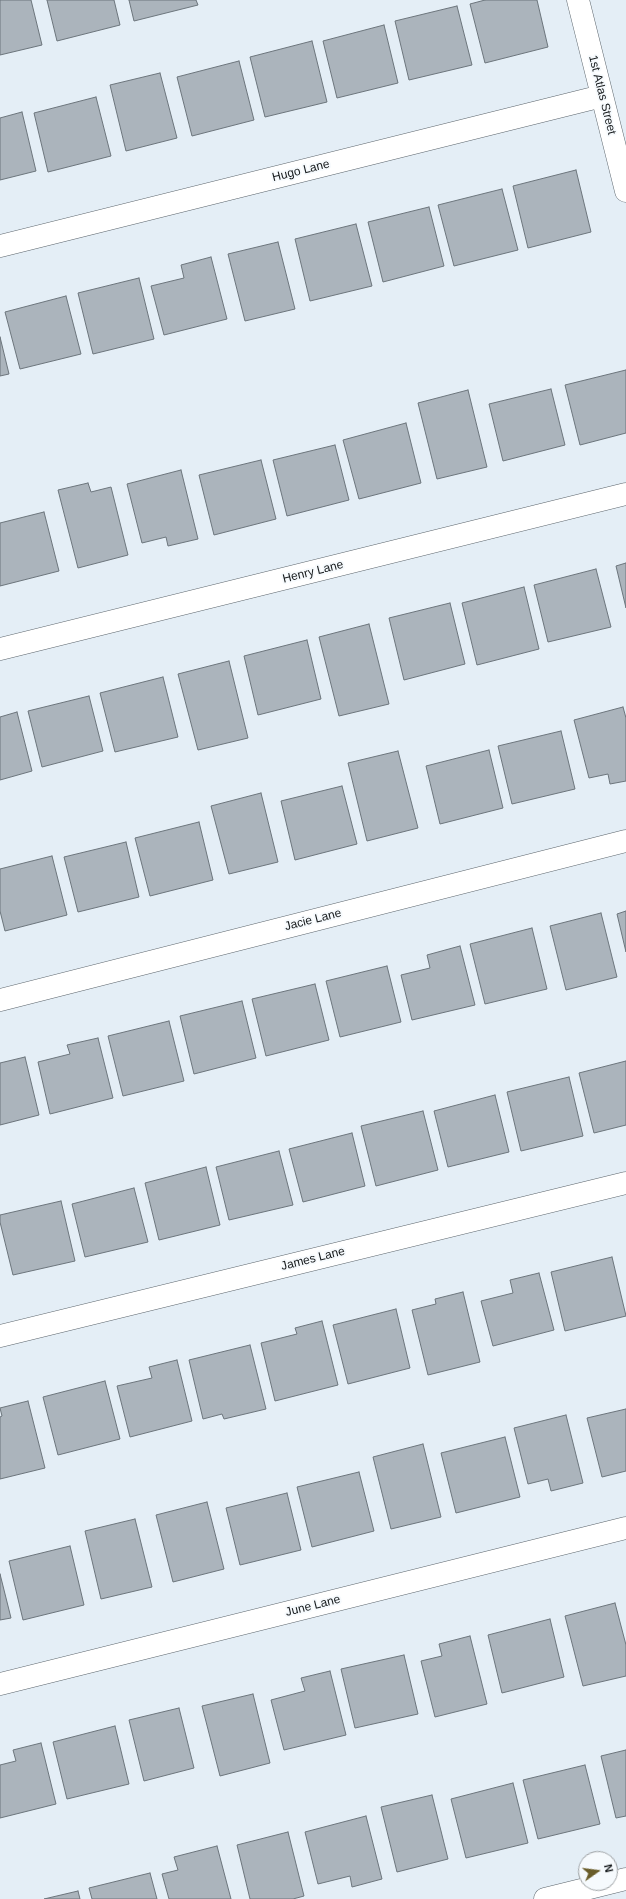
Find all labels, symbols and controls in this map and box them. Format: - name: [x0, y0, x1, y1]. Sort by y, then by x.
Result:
- street label: 1st Atlas Street: [585, 54, 619, 136]
- street label: Hugo Lane: [271, 157, 331, 185]
- street label: Henry Lane: [281, 558, 345, 586]
- street label: Jacie Lane: [283, 906, 343, 934]
- street label: James Lane: [280, 1244, 346, 1274]
- street label: June Lane: [284, 1592, 342, 1620]
- north arrow: [578, 1851, 618, 1891]
- text: N: [602, 1863, 615, 1874]

